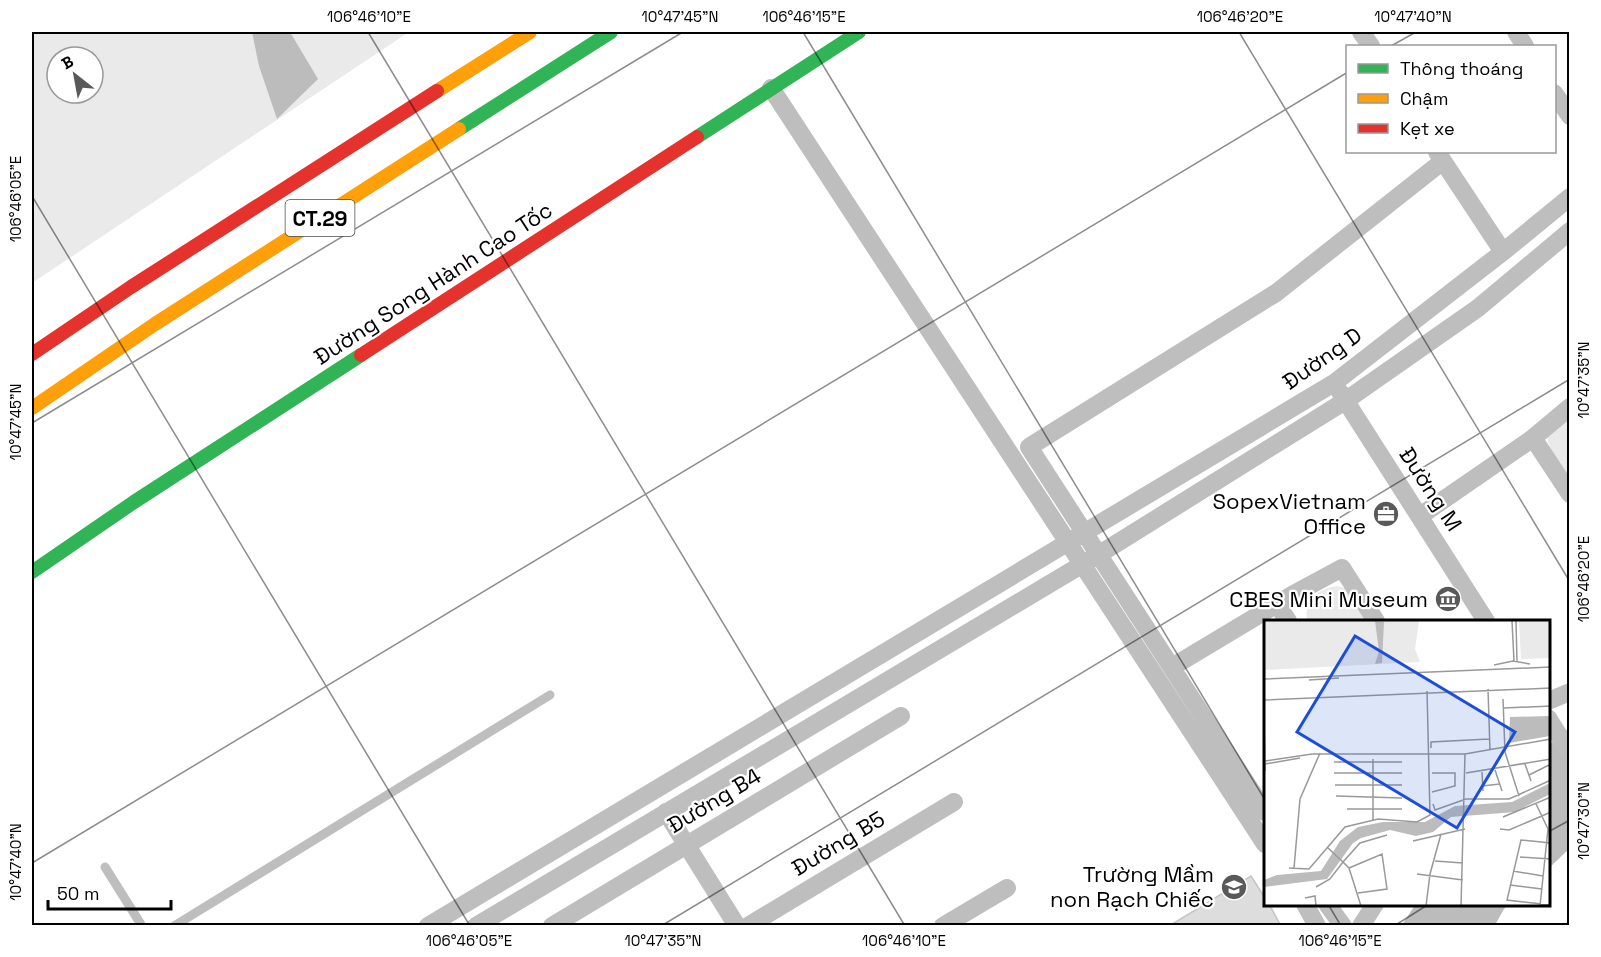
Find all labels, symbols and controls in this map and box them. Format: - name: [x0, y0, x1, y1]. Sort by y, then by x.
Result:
- text: 106°46'10"E: [327, 7, 411, 26]
- text: 10°47'45"N: [642, 7, 718, 26]
- text: 106°46'15"E: [762, 7, 846, 26]
- text: 106°46'20"E: [1197, 7, 1283, 26]
- text: 10°47'40"N: [1374, 7, 1452, 26]
- north arrow: [45, 45, 105, 105]
- legend: [1346, 45, 1556, 153]
- text: B: [58, 51, 77, 74]
- text: Thông thoáng: [1400, 57, 1523, 80]
- text: Chậm: [1400, 87, 1448, 110]
- text: Kẹt xe: [1400, 117, 1455, 140]
- text: 106°46'05"E: [6, 156, 25, 242]
- street label: Đường Song Hành Cao Tốc: [309, 195, 557, 371]
- road number: CT.29: [286, 200, 354, 236]
- street label: Đường D: [1277, 321, 1367, 395]
- text: 10°47'35"N: [1574, 341, 1593, 419]
- text: 10°47'45"N: [6, 384, 25, 460]
- street label: Đường M: [1393, 442, 1469, 536]
- place label: SopexVietnam Office: [1213, 487, 1366, 540]
- office icon: SopexVietnam Office: [1371, 499, 1401, 529]
- text: 106°46'20"E: [1574, 536, 1593, 622]
- museum icon: CBES Mini Museum: [1433, 584, 1463, 614]
- place label: CBES Mini Museum: [1229, 585, 1428, 613]
- inset map: [1264, 620, 1550, 906]
- street label: Đường B4: [662, 761, 766, 839]
- text: 10°47'30"N: [1574, 782, 1593, 860]
- street label: Đường B5: [786, 804, 890, 882]
- text: 10°47'40"N: [6, 823, 25, 901]
- place label: Trường Mầm non Rạch Chiếc: [1050, 860, 1214, 913]
- school or university icon: Trường Mầm non Rạch Chiếc: [1219, 872, 1249, 902]
- scale bar: [48, 873, 171, 911]
- text: 50 m: [57, 882, 99, 905]
- text: 106°46'05"E: [426, 931, 512, 950]
- text: 10°47'35"N: [624, 931, 702, 950]
- text: 106°46'10"E: [862, 931, 946, 950]
- text: 106°46'15"E: [1298, 931, 1382, 950]

